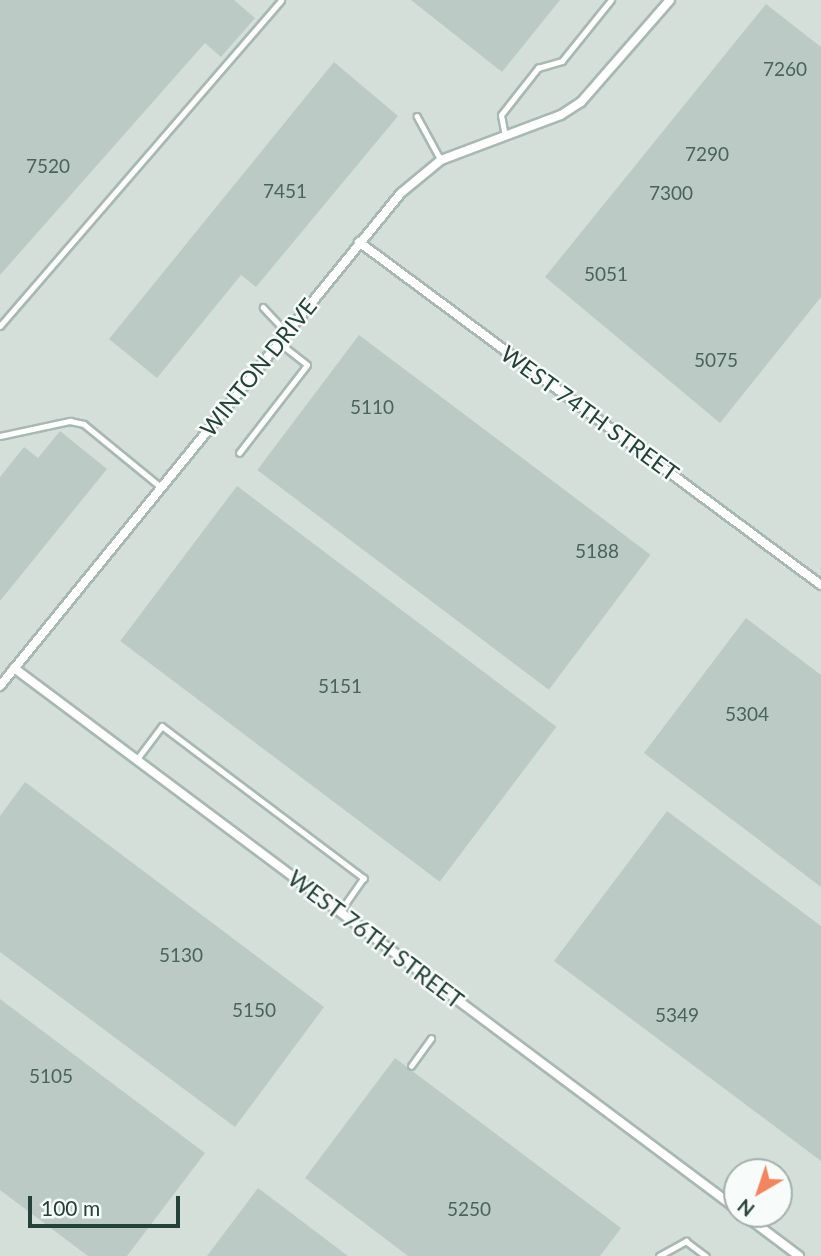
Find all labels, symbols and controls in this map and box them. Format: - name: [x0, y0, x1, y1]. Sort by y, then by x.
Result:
- house number: 7260: [763, 58, 807, 80]
- house number: 7290: [685, 143, 729, 165]
- house number: 7520: [26, 155, 70, 177]
- house number: 7451: [263, 180, 307, 202]
- house number: 7300: [649, 182, 693, 204]
- house number: 5051: [584, 263, 628, 285]
- street label: WINTON DRIVE: [194, 292, 322, 442]
- street label: WEST 74TH STREET: [496, 339, 684, 487]
- house number: 5075: [694, 349, 738, 371]
- house number: 5110: [350, 396, 394, 418]
- house number: 5188: [575, 540, 619, 562]
- house number: 5151: [318, 675, 362, 697]
- house number: 5304: [725, 703, 769, 725]
- street label: WEST 76TH STREET: [282, 864, 470, 1014]
- house number: 5130: [159, 944, 203, 966]
- house number: 5150: [232, 999, 276, 1021]
- house number: 5349: [655, 1004, 699, 1026]
- house number: 5105: [29, 1065, 73, 1087]
- north arrow: [723, 1158, 793, 1228]
- scale bar: [32, 1182, 184, 1226]
- text: 100 m: [41, 1195, 100, 1220]
- text: N: [733, 1195, 759, 1222]
- house number: 5250: [447, 1198, 491, 1220]

